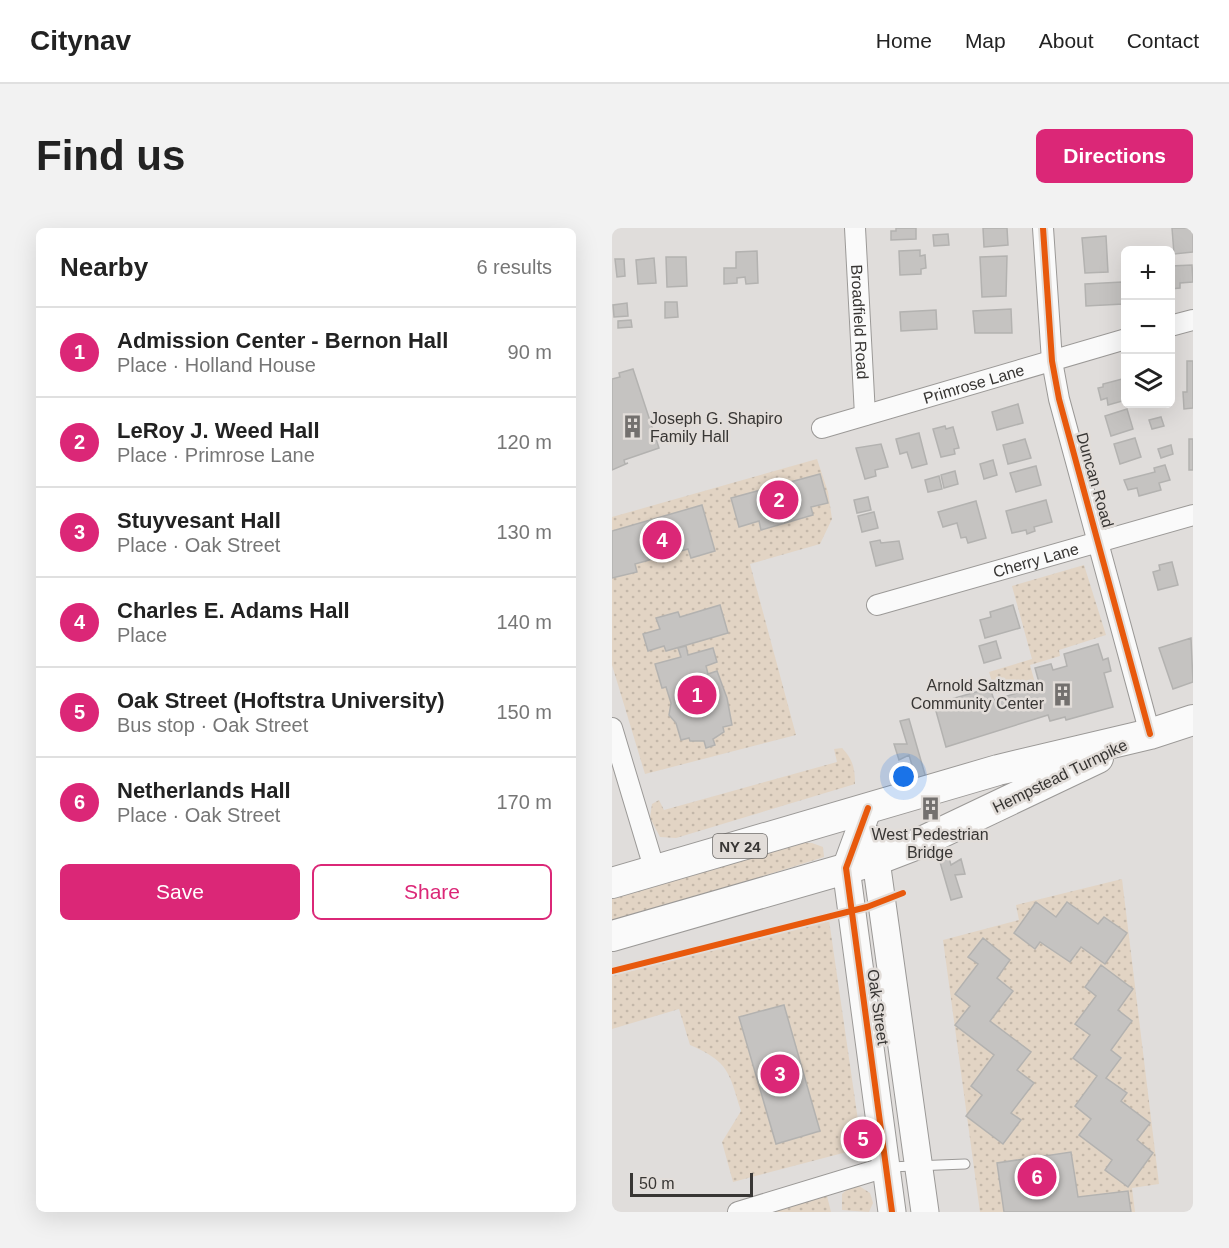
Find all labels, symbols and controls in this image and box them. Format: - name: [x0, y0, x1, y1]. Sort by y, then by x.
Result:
- text: Citynav: [30, 25, 131, 56]
- text: Home: [876, 29, 932, 52]
- text: Map: [965, 29, 1006, 52]
- text: About: [1039, 29, 1094, 52]
- text: Contact: [1127, 29, 1199, 52]
- button: Directions: [1036, 129, 1193, 183]
- text: Find us: [36, 132, 185, 179]
- map controls: [1121, 246, 1175, 408]
- button: +: [1121, 246, 1175, 300]
- text: Nearby: [60, 252, 148, 282]
- text: 6 results: [476, 256, 552, 278]
- street label: Broadfield Road: [848, 264, 872, 380]
- button: −: [1121, 300, 1175, 354]
- text: Admission Center - Bernon Hall: [117, 328, 448, 353]
- text: 1: [74, 341, 85, 363]
- text: 90 m: [508, 341, 552, 363]
- text: Place · Holland House: [117, 354, 316, 376]
- button: layers: [1121, 354, 1175, 408]
- street label: Primrose Lane: [921, 361, 1026, 406]
- place label: Joseph G. Shapiro Family Hall: [650, 410, 783, 445]
- building icon: Joseph G. Shapiro Family Hall: [619, 414, 645, 440]
- text: LeRoy J. Weed Hall: [117, 418, 320, 443]
- text: 2: [74, 431, 85, 453]
- text: 120 m: [496, 431, 552, 453]
- street label: Duncan Road: [1073, 431, 1117, 529]
- text: Place · Primrose Lane: [117, 444, 315, 466]
- pin: 2: [760, 478, 798, 522]
- text: Stuyvesant Hall: [117, 508, 281, 533]
- pin: 4: [643, 518, 682, 562]
- text: 3: [74, 521, 85, 543]
- text: 130 m: [496, 521, 552, 543]
- text: Place · Oak Street: [117, 534, 280, 556]
- street label: Cherry Lane: [991, 540, 1080, 580]
- text: Charles E. Adams Hall: [117, 598, 350, 623]
- text: 4: [74, 611, 85, 633]
- text: 140 m: [496, 611, 552, 633]
- text: Place: [117, 624, 167, 646]
- pin: 1: [678, 672, 716, 718]
- place label: Arnold Saltzman Community Center: [911, 677, 1045, 712]
- building icon: Arnold Saltzman Community Center: [1049, 681, 1075, 707]
- text: Oak Street (Hoftstra University): [117, 688, 445, 713]
- text: 5: [74, 701, 85, 723]
- text: 150 m: [496, 701, 552, 723]
- text: Bus stop · Oak Street: [117, 714, 308, 736]
- street label: Hempstead Turnpike: [990, 736, 1130, 816]
- your location: [889, 762, 918, 791]
- text: Netherlands Hall: [117, 778, 291, 803]
- text: 6: [74, 791, 85, 813]
- text: 170 m: [496, 791, 552, 813]
- building icon: West Pedestrian Bridge: [917, 796, 943, 822]
- text: Place · Oak Street: [117, 804, 280, 826]
- place label: West Pedestrian Bridge: [871, 826, 989, 861]
- road number: NY 24: [713, 834, 767, 858]
- button: Save: [60, 864, 300, 920]
- button: Share: [312, 864, 552, 920]
- street label: Oak Street: [864, 968, 892, 1047]
- pin: 3: [760, 1052, 800, 1096]
- pin: 5: [844, 1116, 882, 1162]
- pin: 6: [1018, 1154, 1056, 1200]
- scale bar: [630, 1170, 753, 1198]
- text: 50 m: [639, 1175, 675, 1192]

